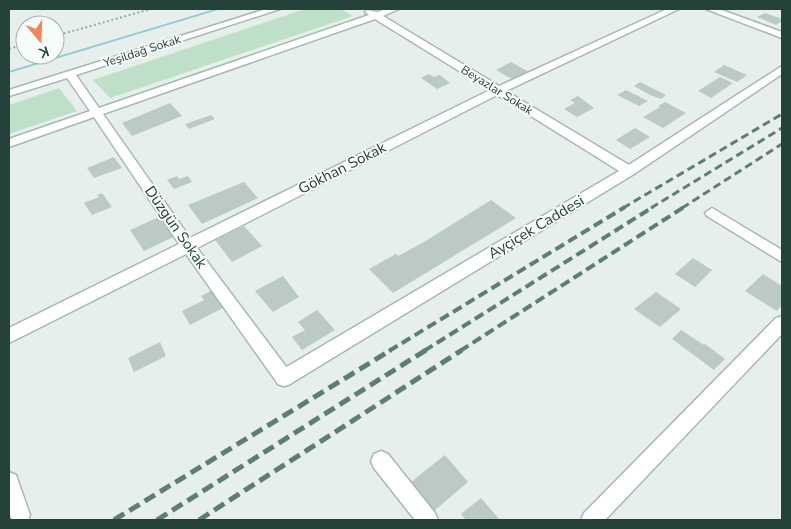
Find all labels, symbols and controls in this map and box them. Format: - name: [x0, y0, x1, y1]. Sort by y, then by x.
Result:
- north arrow: [15, 15, 65, 65]
- street label: Yeşildağ Sokak: [100, 31, 184, 71]
- text: K: [36, 41, 52, 63]
- street label: Beyazlar Sokak: [458, 61, 537, 119]
- street label: Gökhan Sokak: [295, 137, 390, 199]
- street label: Düzgün Sokak: [140, 182, 212, 273]
- street label: Ayçiçek Caddesi: [484, 190, 588, 264]

